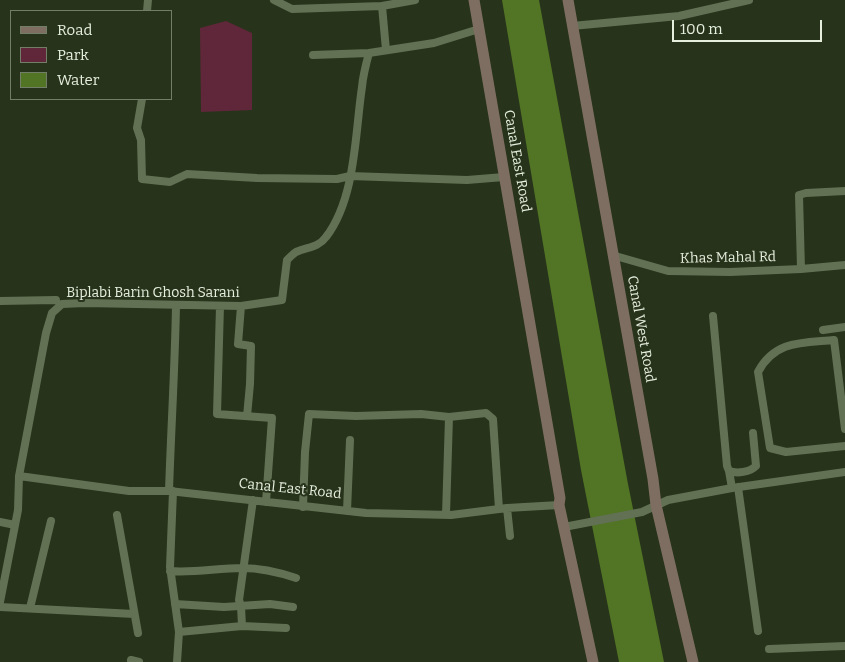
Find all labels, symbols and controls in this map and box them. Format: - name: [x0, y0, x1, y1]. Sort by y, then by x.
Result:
- legend: [10, 10, 172, 100]
- scale bar: [675, 10, 825, 42]
- text: 100 m: [680, 20, 723, 38]
- text: Road: [57, 21, 92, 39]
- text: Park: [57, 46, 89, 64]
- text: Water: [57, 71, 99, 89]
- street label: Canal East Road: [500, 109, 534, 213]
- street label: Khas Mahal Rd: [680, 249, 776, 267]
- street label: Canal West Road: [623, 274, 659, 384]
- street label: Biplabi Barin Ghosh Sarani: [66, 285, 240, 301]
- street label: Canal East Road: [238, 475, 342, 503]

